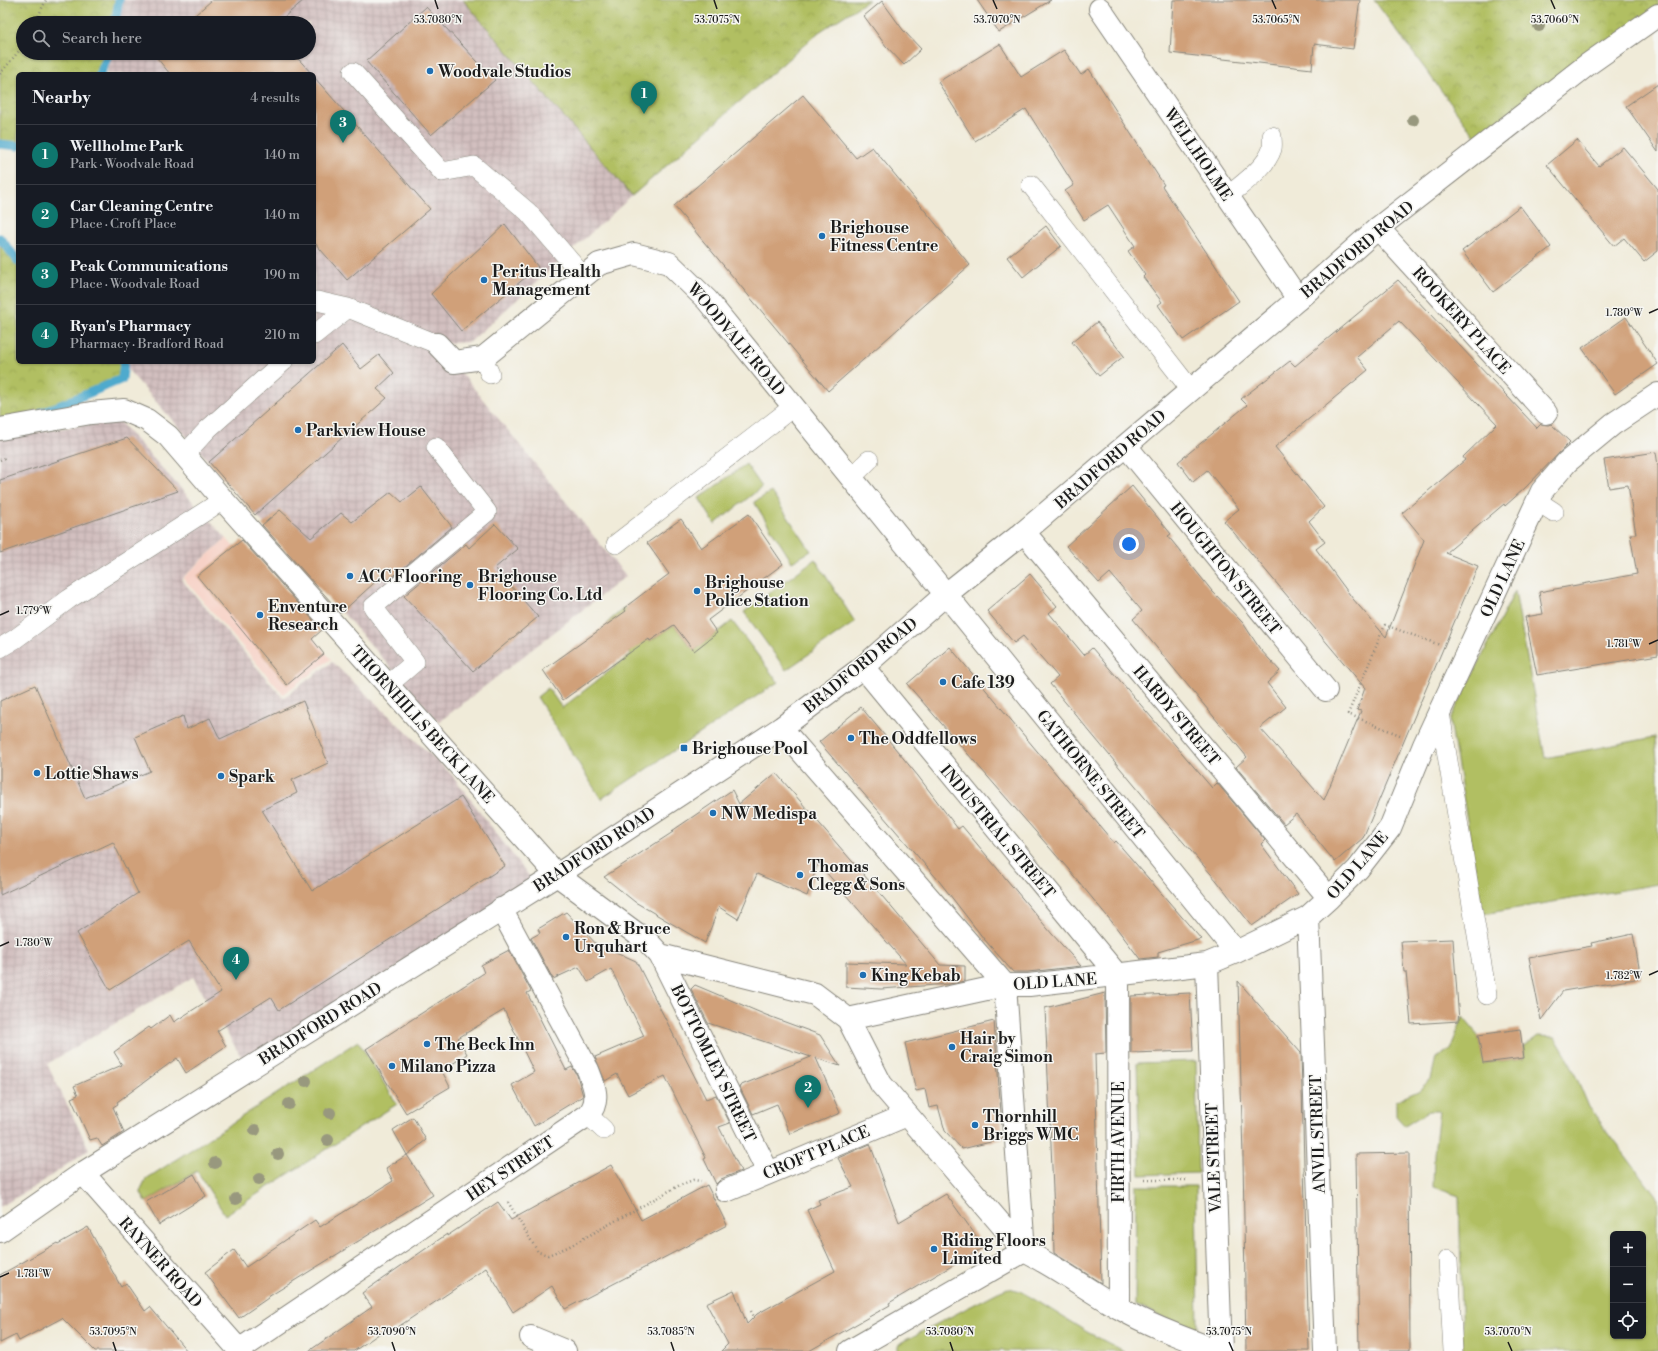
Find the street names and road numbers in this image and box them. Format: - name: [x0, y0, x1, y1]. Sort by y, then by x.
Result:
- street label: WELLHOLME: [1159, 103, 1237, 205]
- street label: BRADFORD ROAD: [1296, 197, 1418, 303]
- street label: ROOKERY PLACE: [1408, 263, 1515, 378]
- street label: WOODVALE ROAD: [682, 278, 789, 400]
- street label: BRADFORD ROAD: [1050, 406, 1171, 514]
- street label: HOUGHTON STREET: [1166, 498, 1285, 639]
- street label: OLD LANE: [1476, 536, 1530, 621]
- street label: BRADFORD ROAD: [799, 614, 922, 719]
- street label: THORNHILLS BECK LANE: [346, 642, 498, 808]
- street label: HARDY STREET: [1129, 661, 1224, 770]
- street label: GATHORNE STREET: [1032, 706, 1148, 843]
- street label: INDUSTRIAL STREET: [935, 761, 1059, 903]
- street label: BRADFORD ROAD: [529, 803, 659, 897]
- street label: OLD LANE: [1323, 827, 1393, 904]
- street label: OLD LANE: [1013, 969, 1098, 995]
- street label: BRADFORD ROAD: [254, 978, 386, 1070]
- street label: BOTTOMLEY STREET: [666, 981, 760, 1145]
- street label: ANVIL STREET: [1306, 1074, 1330, 1195]
- street label: FIRTH AVENUE: [1109, 1081, 1129, 1203]
- street label: VALE STREET: [1202, 1103, 1226, 1214]
- street label: CROFT PLACE: [760, 1121, 873, 1184]
- street label: HEY STREET: [463, 1132, 559, 1206]
- street label: RAYNER ROAD: [114, 1213, 206, 1312]

